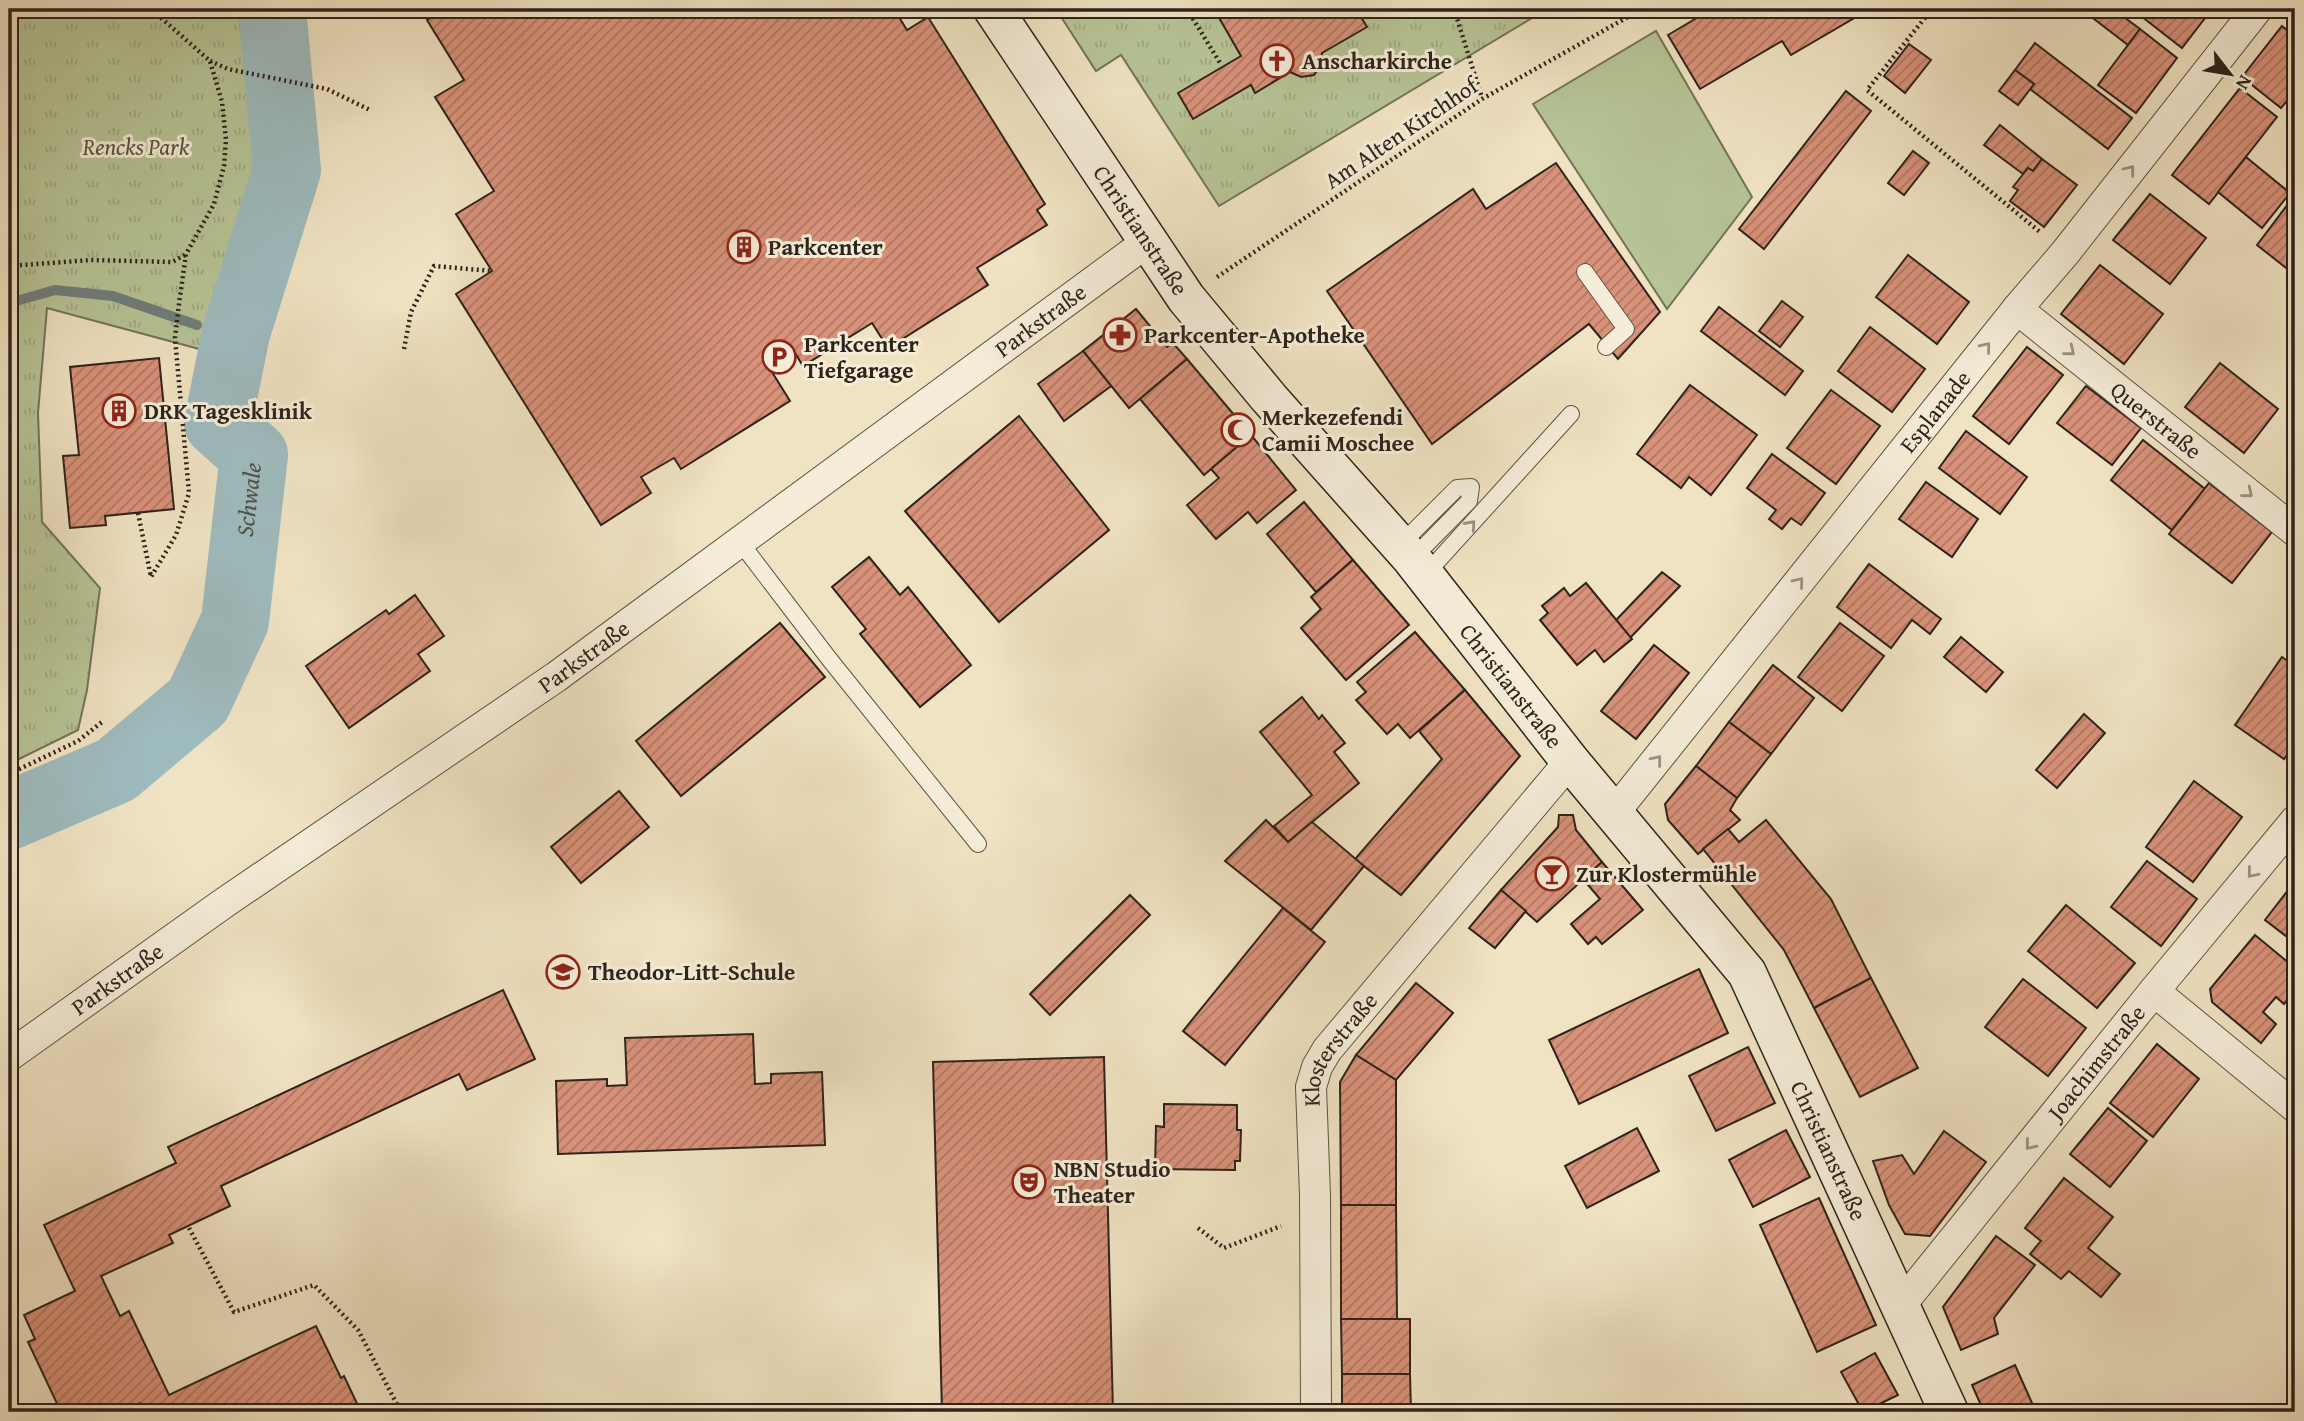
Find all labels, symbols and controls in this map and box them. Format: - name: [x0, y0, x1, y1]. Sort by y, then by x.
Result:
- north arrow: [2196, 38, 2266, 108]
- church icon: Anscharkirche: [1258, 42, 1296, 80]
- place label: Anscharkirche: [1302, 44, 1452, 77]
- street label: Am Alten Kirchhof: [1317, 67, 1486, 196]
- text: N: [2229, 70, 2260, 96]
- park label: Rencks Park: [82, 130, 190, 163]
- street label: Christianstraße: [1086, 158, 1197, 302]
- one-way arrow: [2122, 166, 2134, 179]
- building icon: Parkcenter: [725, 228, 763, 266]
- place label: Parkcenter: [768, 230, 883, 263]
- street label: Parkstraße: [988, 275, 1093, 365]
- pharmacy icon: Parkcenter-Apotheke: [1101, 316, 1139, 354]
- place label: Parkcenter-Apotheke: [1144, 318, 1365, 351]
- place label: Parkcenter Tiefgarage: [804, 327, 919, 386]
- parking icon: Parkcenter Tiefgarage: [760, 338, 798, 376]
- one-way arrow: [1978, 342, 1991, 354]
- one-way arrow: [2062, 343, 2074, 356]
- street label: Esplanade: [1891, 363, 1978, 460]
- street label: Querstraße: [2104, 373, 2209, 466]
- building icon: DRK Tagesklinik: [100, 392, 138, 430]
- place label: DRK Tagesklinik: [144, 394, 313, 427]
- place label: Merkezefendi Camii Moschee: [1262, 400, 1414, 459]
- mosque icon: Merkezefendi Camii Moschee: [1219, 411, 1257, 449]
- water label: Schwale: [227, 460, 270, 538]
- one-way arrow: [2239, 485, 2252, 497]
- one-way arrow: [1463, 520, 1475, 533]
- one-way arrow: [1790, 577, 1803, 589]
- street label: Parkstraße: [531, 611, 636, 701]
- street label: Christianstraße: [1452, 616, 1571, 755]
- one-way arrow: [1648, 755, 1661, 767]
- bar icon: Zur Klostermühle: [1533, 855, 1571, 893]
- place label: Zur Klostermühle: [1576, 857, 1757, 890]
- one-way arrow: [2248, 865, 2260, 878]
- street label: Parkstraße: [64, 934, 170, 1023]
- school or university icon: Theodor-Litt-Schule: [544, 953, 582, 991]
- place label: Theodor-Litt-Schule: [588, 955, 795, 988]
- street label: Klosterstraße: [1294, 985, 1385, 1107]
- street label: Joachimstraße: [2038, 997, 2153, 1129]
- street label: Christianstraße: [1783, 1075, 1876, 1226]
- one-way arrow: [2026, 1137, 2039, 1149]
- place label: NBN Studio Theater: [1054, 1152, 1171, 1211]
- theatre icon: NBN Studio Theater: [1010, 1163, 1048, 1201]

